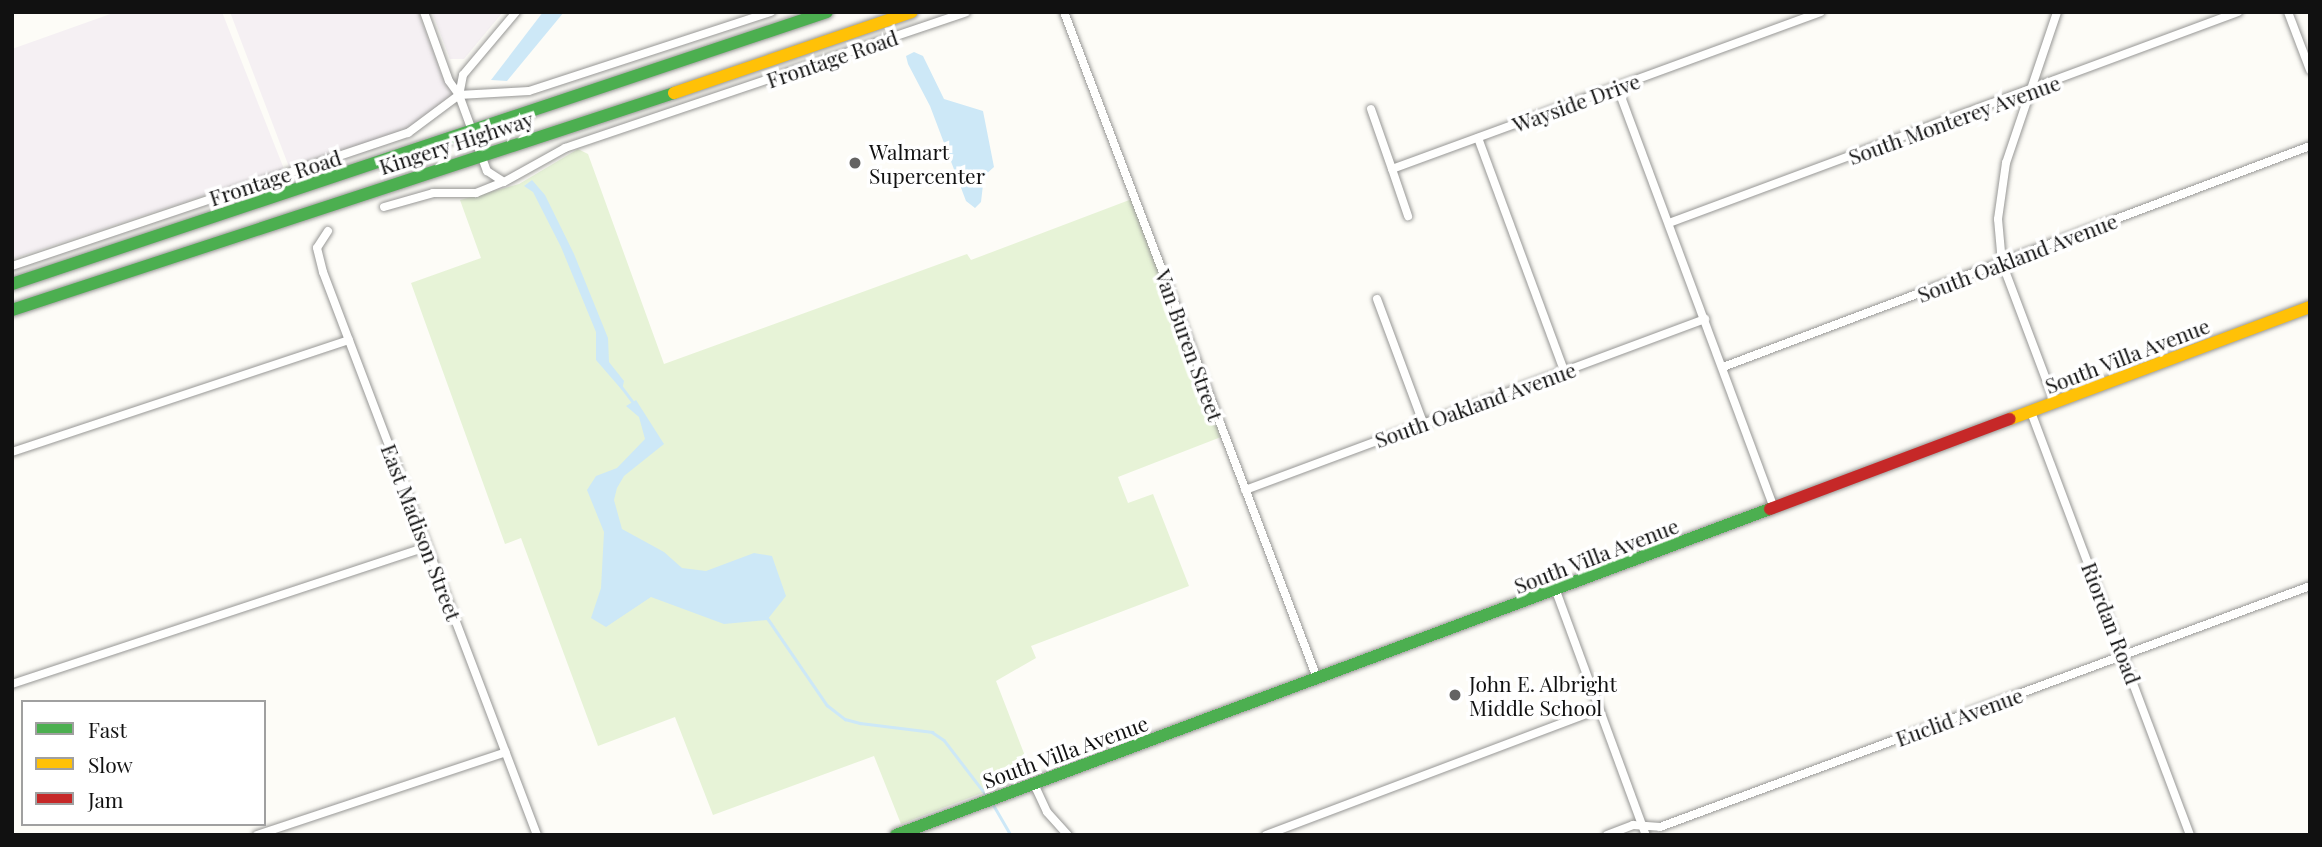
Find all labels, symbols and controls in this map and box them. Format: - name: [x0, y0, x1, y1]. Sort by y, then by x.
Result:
- street label: Frontage Road: [763, 24, 901, 92]
- street label: Wayside Drive: [1509, 67, 1643, 137]
- street label: South Monterey Avenue: [1844, 69, 2064, 169]
- street label: Kingery Highway: [375, 105, 537, 179]
- place label: Walmart Supercenter: [869, 138, 985, 188]
- street label: Frontage Road: [206, 144, 344, 210]
- marker: Walmart Supercenter: [847, 155, 863, 171]
- street label: South Oakland Avenue: [1913, 207, 2121, 307]
- street label: Van Buren Street: [1151, 266, 1229, 424]
- street label: South Villa Avenue: [2040, 312, 2214, 398]
- street label: South Oakland Avenue: [1371, 356, 1579, 452]
- street label: East Madison Street: [377, 440, 467, 624]
- street label: South Villa Avenue: [1509, 512, 1683, 598]
- street label: Riordan Road: [2077, 559, 2147, 687]
- place label: John E. Albright Middle School: [1469, 670, 1618, 720]
- street label: Euclid Avenue: [1892, 681, 2026, 751]
- marker: John E. Albright Middle School: [1447, 687, 1463, 703]
- legend: [21, 700, 266, 826]
- street label: South Villa Avenue: [978, 709, 1152, 793]
- text: Fast: [88, 715, 127, 743]
- text: Slow: [88, 750, 133, 778]
- text: Jam: [88, 785, 124, 813]

